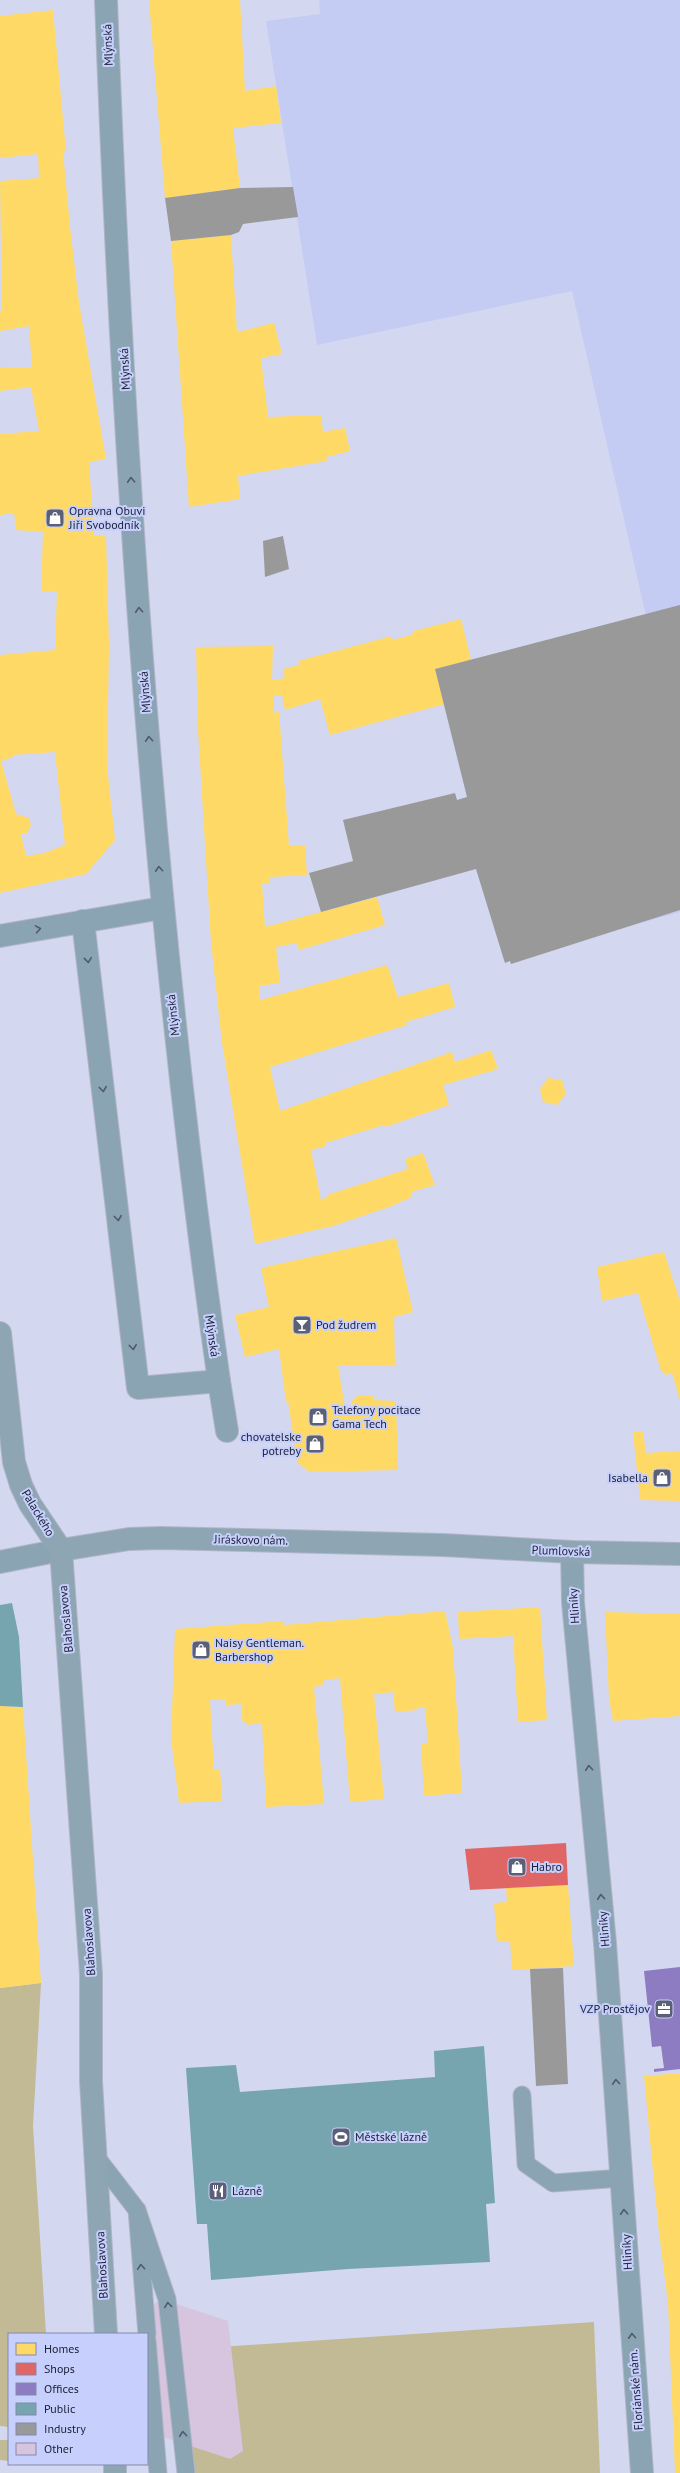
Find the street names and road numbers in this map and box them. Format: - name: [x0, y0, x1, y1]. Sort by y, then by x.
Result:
- street label: Mlýnská: [99, 24, 116, 66]
- street label: Mlýnská: [116, 348, 133, 390]
- street label: Mlýnská: [136, 671, 153, 713]
- street label: Mlýnská: [163, 993, 182, 1037]
- street label: Mlýnská: [202, 1314, 223, 1358]
- street label: Palackého: [19, 1487, 58, 1539]
- street label: Jiráskovo nám.: [213, 1531, 288, 1548]
- street label: Plumlovská: [531, 1542, 591, 1559]
- street label: Blahoslavova: [55, 1585, 76, 1653]
- street label: Hliníky: [565, 1587, 582, 1624]
- street label: Blahoslavova: [79, 1908, 98, 1976]
- street label: Hliníky: [594, 1910, 613, 1948]
- street label: Blahoslavova: [92, 2231, 111, 2299]
- street label: Hliníky: [618, 2233, 635, 2270]
- street label: Floriánské nám.: [625, 2349, 646, 2431]

